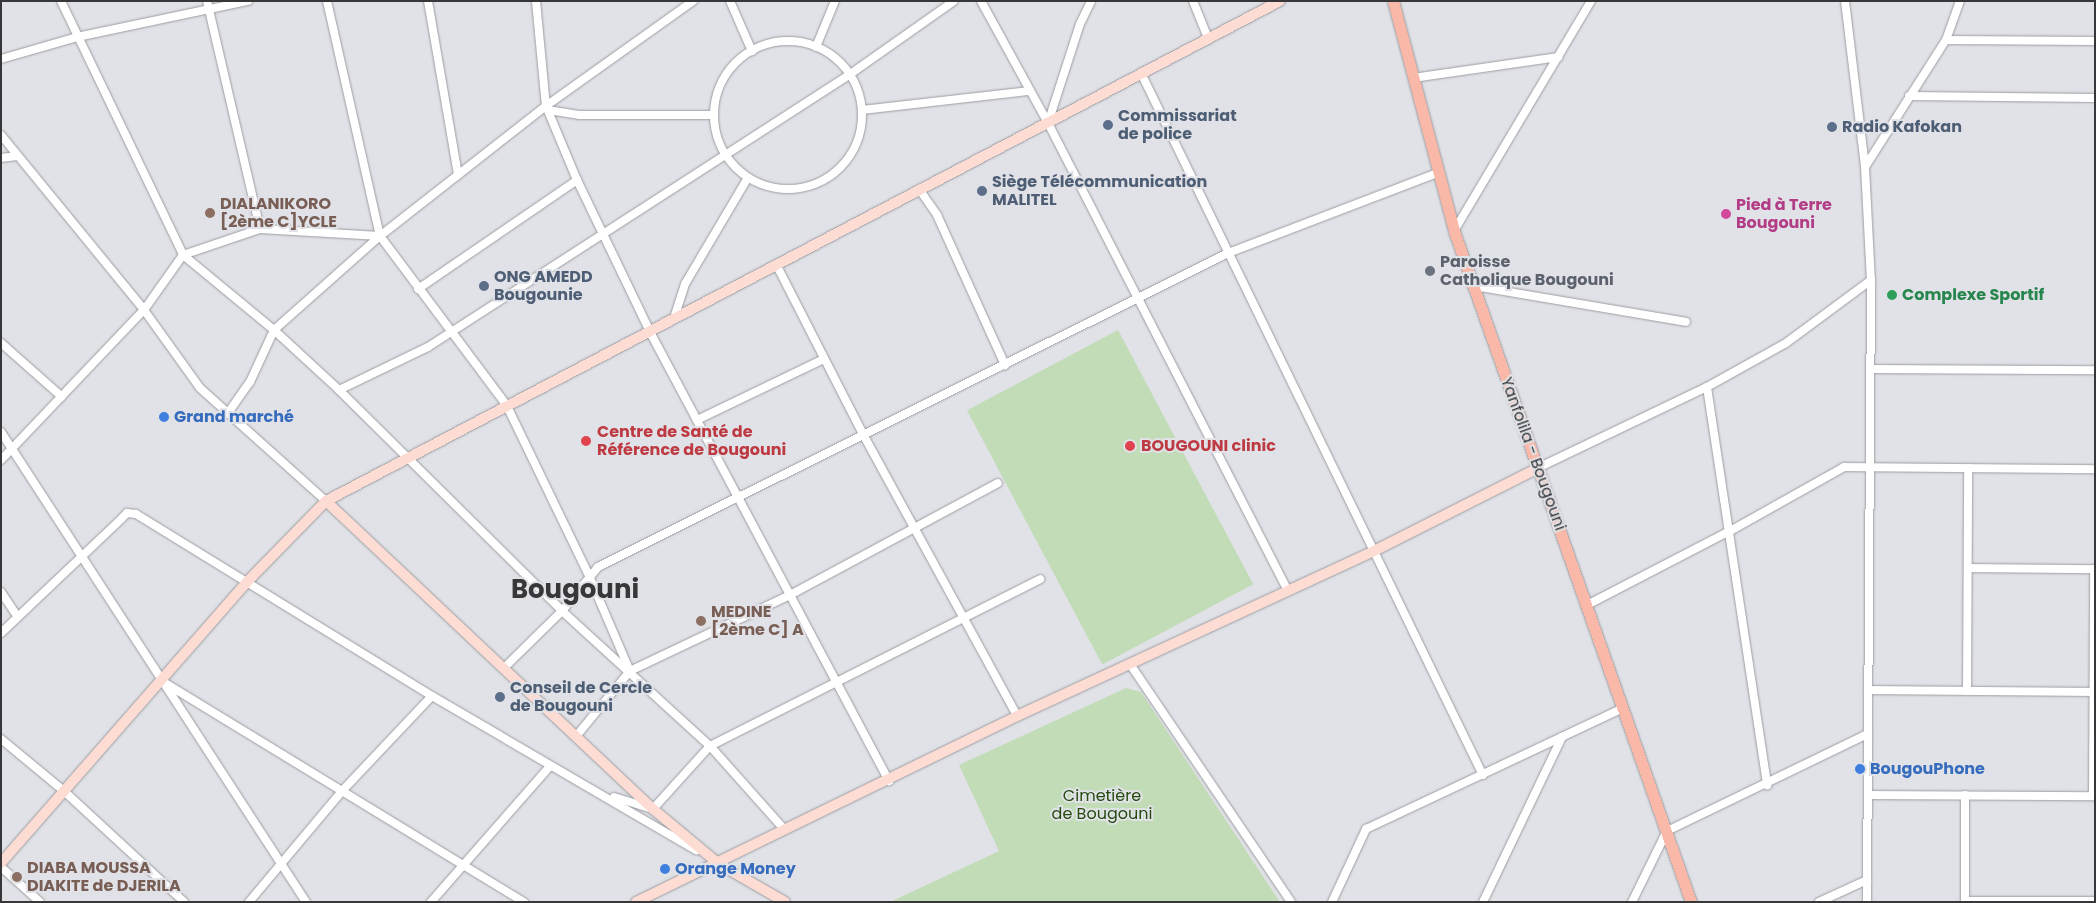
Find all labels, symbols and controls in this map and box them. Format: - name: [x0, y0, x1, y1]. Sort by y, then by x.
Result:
- place label: Commissariat de police: [1118, 106, 1237, 144]
- place label: Radio Kafokan: [1842, 117, 1962, 137]
- marker: Commissariat de police: [1102, 119, 1114, 131]
- marker: Radio Kafokan: [1826, 121, 1838, 133]
- place label: Siège Télécommunication MALITEL: [992, 172, 1207, 210]
- marker: Siège Télécommunication MALITEL: [976, 185, 988, 197]
- place label: DIALANIKORO [2ème C]YCLE: [220, 194, 337, 232]
- place label: Pied à Terre Bougouni: [1736, 195, 1832, 233]
- marker: DIALANIKORO [2ème C]YCLE: [204, 207, 216, 219]
- marker: Pied à Terre Bougouni: [1720, 208, 1732, 220]
- place label: Paroisse Catholique Bougouni: [1440, 252, 1614, 290]
- marker: Paroisse Catholique Bougouni: [1424, 265, 1436, 277]
- place label: ONG AMEDD Bougounie: [494, 267, 593, 305]
- marker: ONG AMEDD Bougounie: [478, 280, 490, 292]
- place label: Complexe Sportif: [1902, 285, 2044, 305]
- marker: Complexe Sportif: [1886, 289, 1898, 301]
- street label: Yanfolila - Bougouni: [1496, 375, 1570, 533]
- place label: Grand marché: [174, 407, 294, 427]
- marker: Grand marché: [158, 411, 170, 423]
- place label: Centre de Santé de Référence de Bougouni: [597, 422, 786, 460]
- marker: Centre de Santé de Référence de Bougouni: [579, 434, 593, 448]
- place label: BOUGOUNI clinic: [1141, 436, 1276, 456]
- marker: BOUGOUNI clinic: [1123, 439, 1137, 453]
- district label: Bougouni: [511, 574, 639, 606]
- place label: MEDINE [2ème C] A: [711, 602, 804, 640]
- marker: MEDINE [2ème C] A: [695, 615, 707, 627]
- place label: Conseil de Cercle de Bougouni: [510, 678, 652, 716]
- marker: Conseil de Cercle de Bougouni: [494, 691, 506, 703]
- place label: BougouPhone: [1870, 759, 1985, 779]
- marker: BougouPhone: [1854, 763, 1866, 775]
- park label: Cimetière de Bougouni: [1052, 786, 1152, 824]
- place label: DIABA MOUSSA DIAKITE de DJERILA: [27, 858, 181, 896]
- place label: Orange Money: [675, 859, 796, 879]
- marker: Orange Money: [659, 863, 671, 875]
- marker: DIABA MOUSSA DIAKITE de DJERILA: [11, 871, 23, 883]

